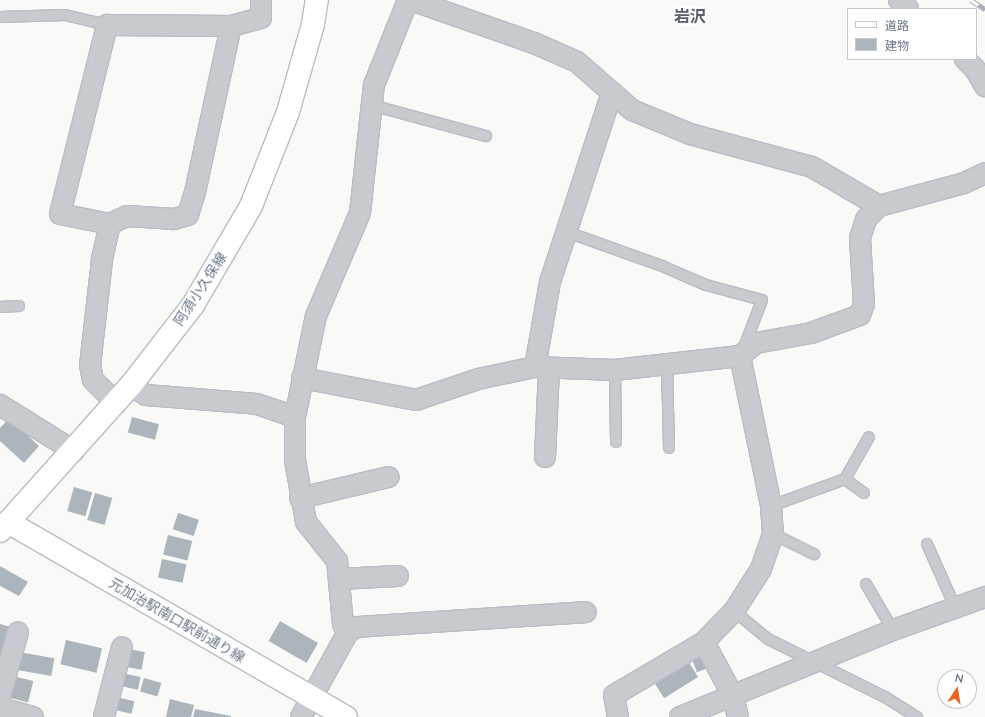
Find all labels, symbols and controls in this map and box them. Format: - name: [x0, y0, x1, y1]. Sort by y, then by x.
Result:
- district label: 岩沢: [674, 6, 706, 26]
- legend: [847, 8, 977, 60]
- text: 道路: [885, 18, 909, 33]
- text: 建物: [885, 38, 909, 53]
- street label: 阿須小久保線: [170, 249, 230, 329]
- street label: 元加治駅南口駅前通り線: [106, 574, 248, 666]
- north arrow: [937, 669, 977, 709]
- text: N: [954, 671, 965, 685]

